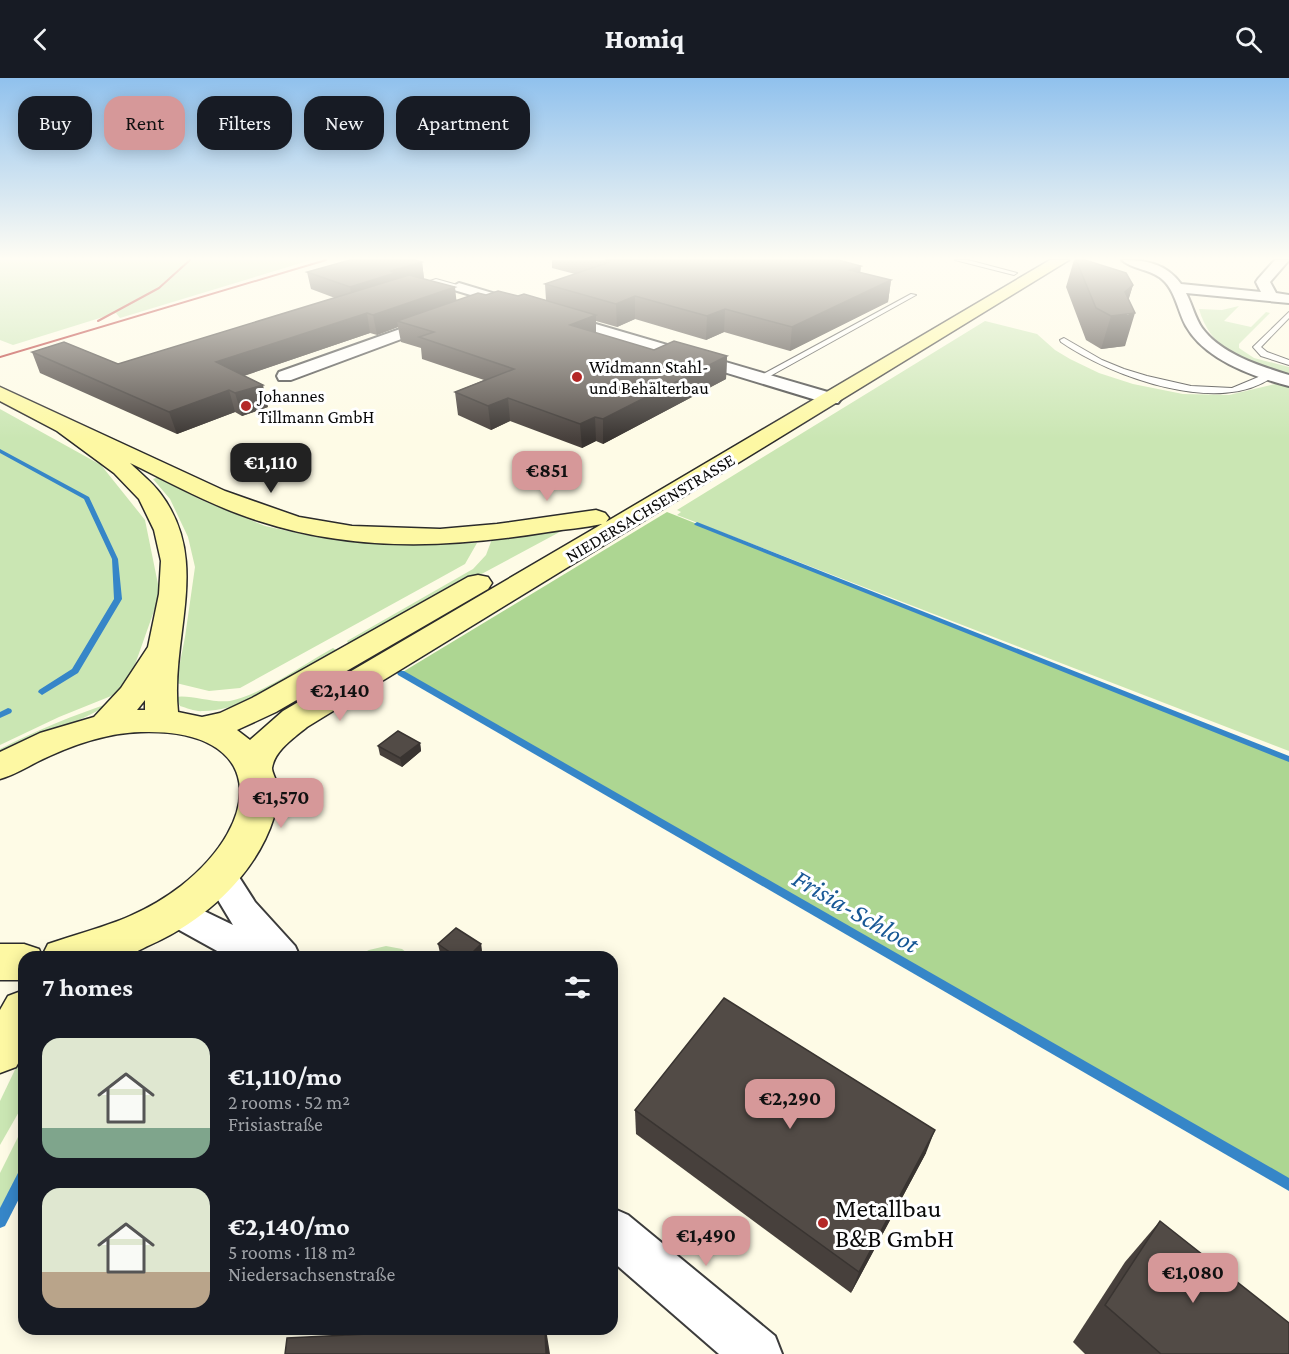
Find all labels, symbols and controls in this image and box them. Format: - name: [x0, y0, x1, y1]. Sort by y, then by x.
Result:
- icon: back: [24, 23, 57, 56]
- icon: search: [1232, 23, 1265, 56]
- text: Homiq: [605, 24, 684, 54]
- chip: Buy: [18, 96, 92, 150]
- chip: Rent: [104, 96, 185, 150]
- chip: Filters: [197, 96, 292, 150]
- chip: New: [304, 96, 384, 150]
- chip: Apartment: [396, 96, 530, 150]
- place label: Widmann Stahl- und Behälterbau: [589, 357, 709, 398]
- marker: Widmann Stahl- und Behälterbau: [570, 370, 584, 384]
- place label: Johannes Tillmann GmbH: [256, 386, 375, 427]
- marker: Johannes Tillmann GmbH: [239, 399, 253, 413]
- pin: €1,110: [222, 443, 320, 494]
- street label: NIEDERSACHSENSTRASSE: [562, 449, 738, 567]
- text: €1,110: [244, 451, 298, 473]
- pin: €851: [511, 451, 583, 502]
- text: €851: [526, 459, 568, 481]
- pin: €2,140: [291, 671, 389, 722]
- text: €2,140: [310, 679, 370, 701]
- pin: €1,570: [232, 778, 330, 829]
- text: €1,570: [252, 786, 310, 808]
- water label: Frisia-Schloot: [788, 863, 925, 960]
- icon: filters: [561, 971, 594, 1004]
- text: 7 homes: [42, 973, 133, 1002]
- icon: home: [90, 1062, 162, 1134]
- text: €1,110/mo: [228, 1062, 342, 1091]
- pin: €2,290: [741, 1079, 839, 1130]
- text: €2,290: [759, 1087, 821, 1109]
- text: 2 rooms · 52 m²: [228, 1091, 350, 1113]
- text: Frisiastraße: [228, 1113, 323, 1135]
- place label: Metallbau B&B GmbH: [835, 1194, 954, 1253]
- icon: home: [90, 1212, 162, 1284]
- text: €2,140/mo: [228, 1212, 350, 1241]
- pin: €1,490: [657, 1216, 755, 1267]
- marker: Metallbau B&B GmbH: [816, 1216, 830, 1230]
- text: €1,490: [676, 1224, 736, 1246]
- text: 5 rooms · 118 m²: [228, 1241, 356, 1263]
- pin: €1,080: [1144, 1253, 1242, 1304]
- text: €1,080: [1162, 1261, 1224, 1283]
- text: Niedersachsenstraße: [228, 1263, 395, 1285]

